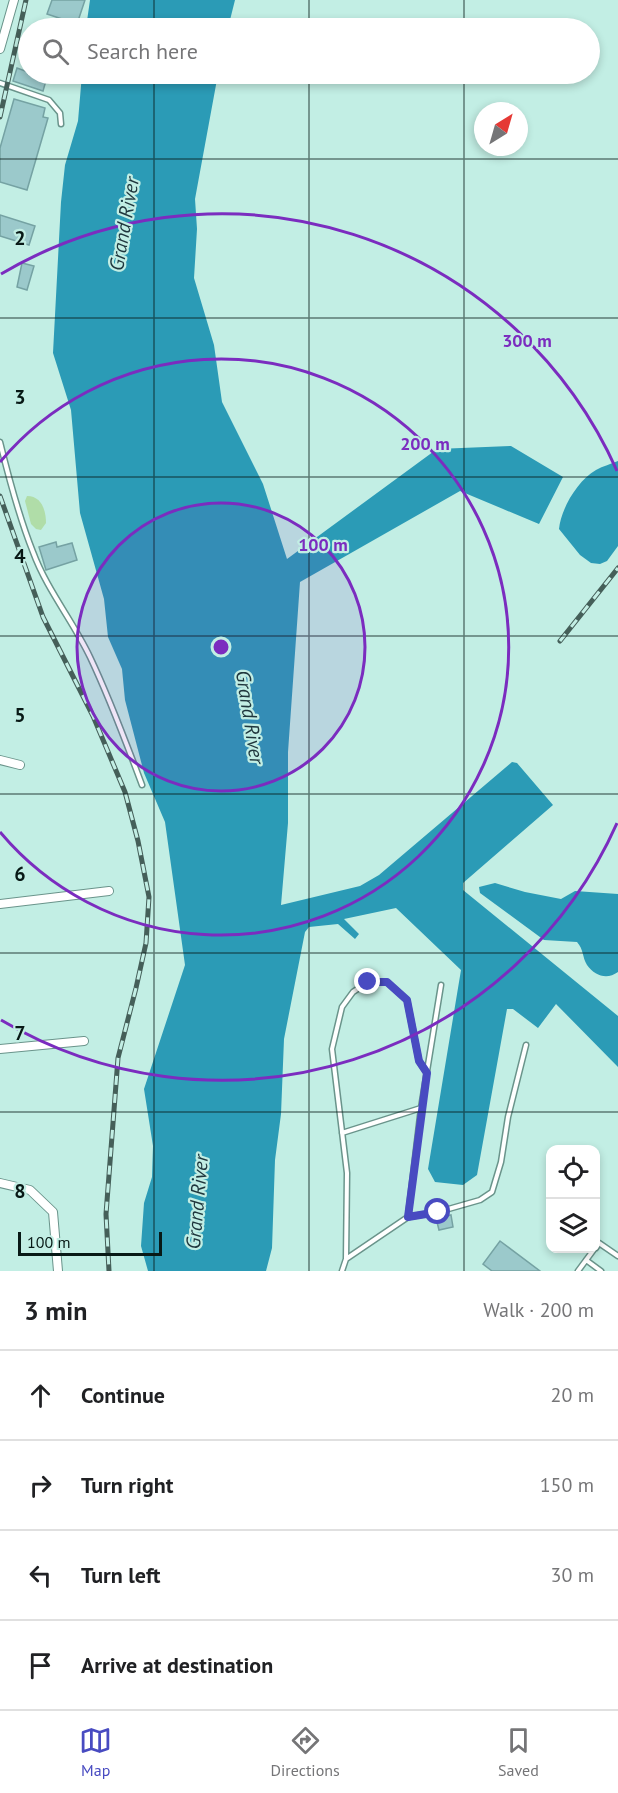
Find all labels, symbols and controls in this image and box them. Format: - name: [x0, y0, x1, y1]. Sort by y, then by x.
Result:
- search box: [18, 18, 600, 84]
- icon: search: [39, 35, 72, 68]
- text: Search here: [87, 37, 198, 65]
- north arrow: [474, 102, 528, 156]
- water label: Grand River: [103, 174, 145, 273]
- text: 2: [14, 225, 26, 251]
- text: 300 m: [502, 329, 552, 352]
- text: 3: [14, 384, 26, 410]
- text: 200 m: [400, 432, 450, 455]
- text: 100 m: [298, 533, 348, 556]
- text: 4: [14, 543, 26, 569]
- centre of rings: [211, 637, 231, 657]
- water label: Grand River: [230, 668, 270, 767]
- text: 5: [14, 702, 26, 728]
- text: 6: [14, 861, 26, 887]
- route end: [354, 968, 380, 994]
- text: 7: [14, 1020, 26, 1046]
- map controls: [546, 1145, 600, 1253]
- button: locate: [546, 1145, 600, 1199]
- water label: Grand River: [180, 1152, 214, 1250]
- text: 8: [14, 1178, 26, 1204]
- route start: [424, 1198, 450, 1224]
- button: layers: [546, 1199, 600, 1253]
- scale bar: [18, 1229, 162, 1256]
- text: 100 m: [27, 1232, 70, 1252]
- text: 3 min: [24, 1294, 87, 1327]
- text: Walk · 200 m: [483, 1297, 594, 1323]
- icon: ahead: [24, 1379, 57, 1412]
- text: Continue: [81, 1381, 165, 1409]
- text: 20 m: [551, 1382, 594, 1408]
- icon: right: [24, 1469, 57, 1502]
- text: Turn right: [81, 1471, 173, 1499]
- text: 150 m: [540, 1472, 594, 1498]
- icon: left: [24, 1559, 57, 1592]
- text: Turn left: [81, 1561, 161, 1589]
- text: 30 m: [551, 1562, 594, 1588]
- icon: arrive: [24, 1649, 57, 1682]
- text: Arrive at destination: [81, 1651, 273, 1679]
- tab: Map: [79, 1724, 112, 1780]
- tab: Directions: [271, 1724, 340, 1780]
- tab: Saved: [498, 1724, 539, 1780]

